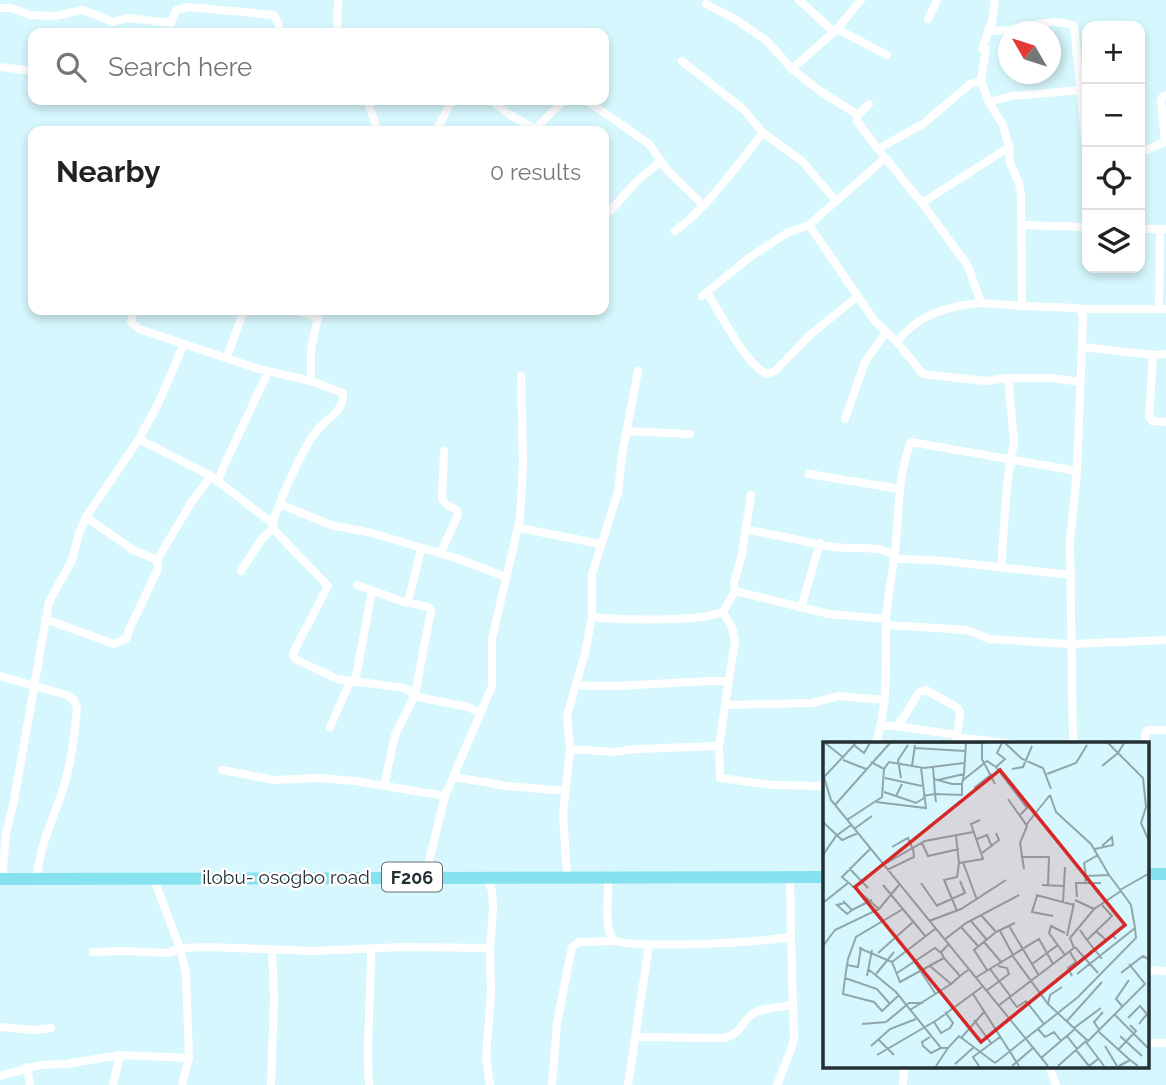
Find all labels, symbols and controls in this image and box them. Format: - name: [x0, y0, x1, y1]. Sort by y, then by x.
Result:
- north arrow: [998, 21, 1061, 84]
- map controls: [1082, 21, 1145, 273]
- button: +: [1082, 21, 1145, 84]
- search box: [28, 28, 609, 105]
- icon: search: [52, 48, 90, 86]
- text: Search here: [108, 52, 252, 82]
- button: −: [1082, 84, 1145, 147]
- button: locate: [1082, 147, 1145, 210]
- text: Nearby: [56, 154, 160, 189]
- text: 0 results: [490, 158, 581, 185]
- button: layers: [1082, 210, 1145, 273]
- inset map: [823, 742, 1148, 1068]
- road number: F206: [382, 862, 442, 892]
- street label: ilobu- osogbo road: [202, 866, 370, 888]

